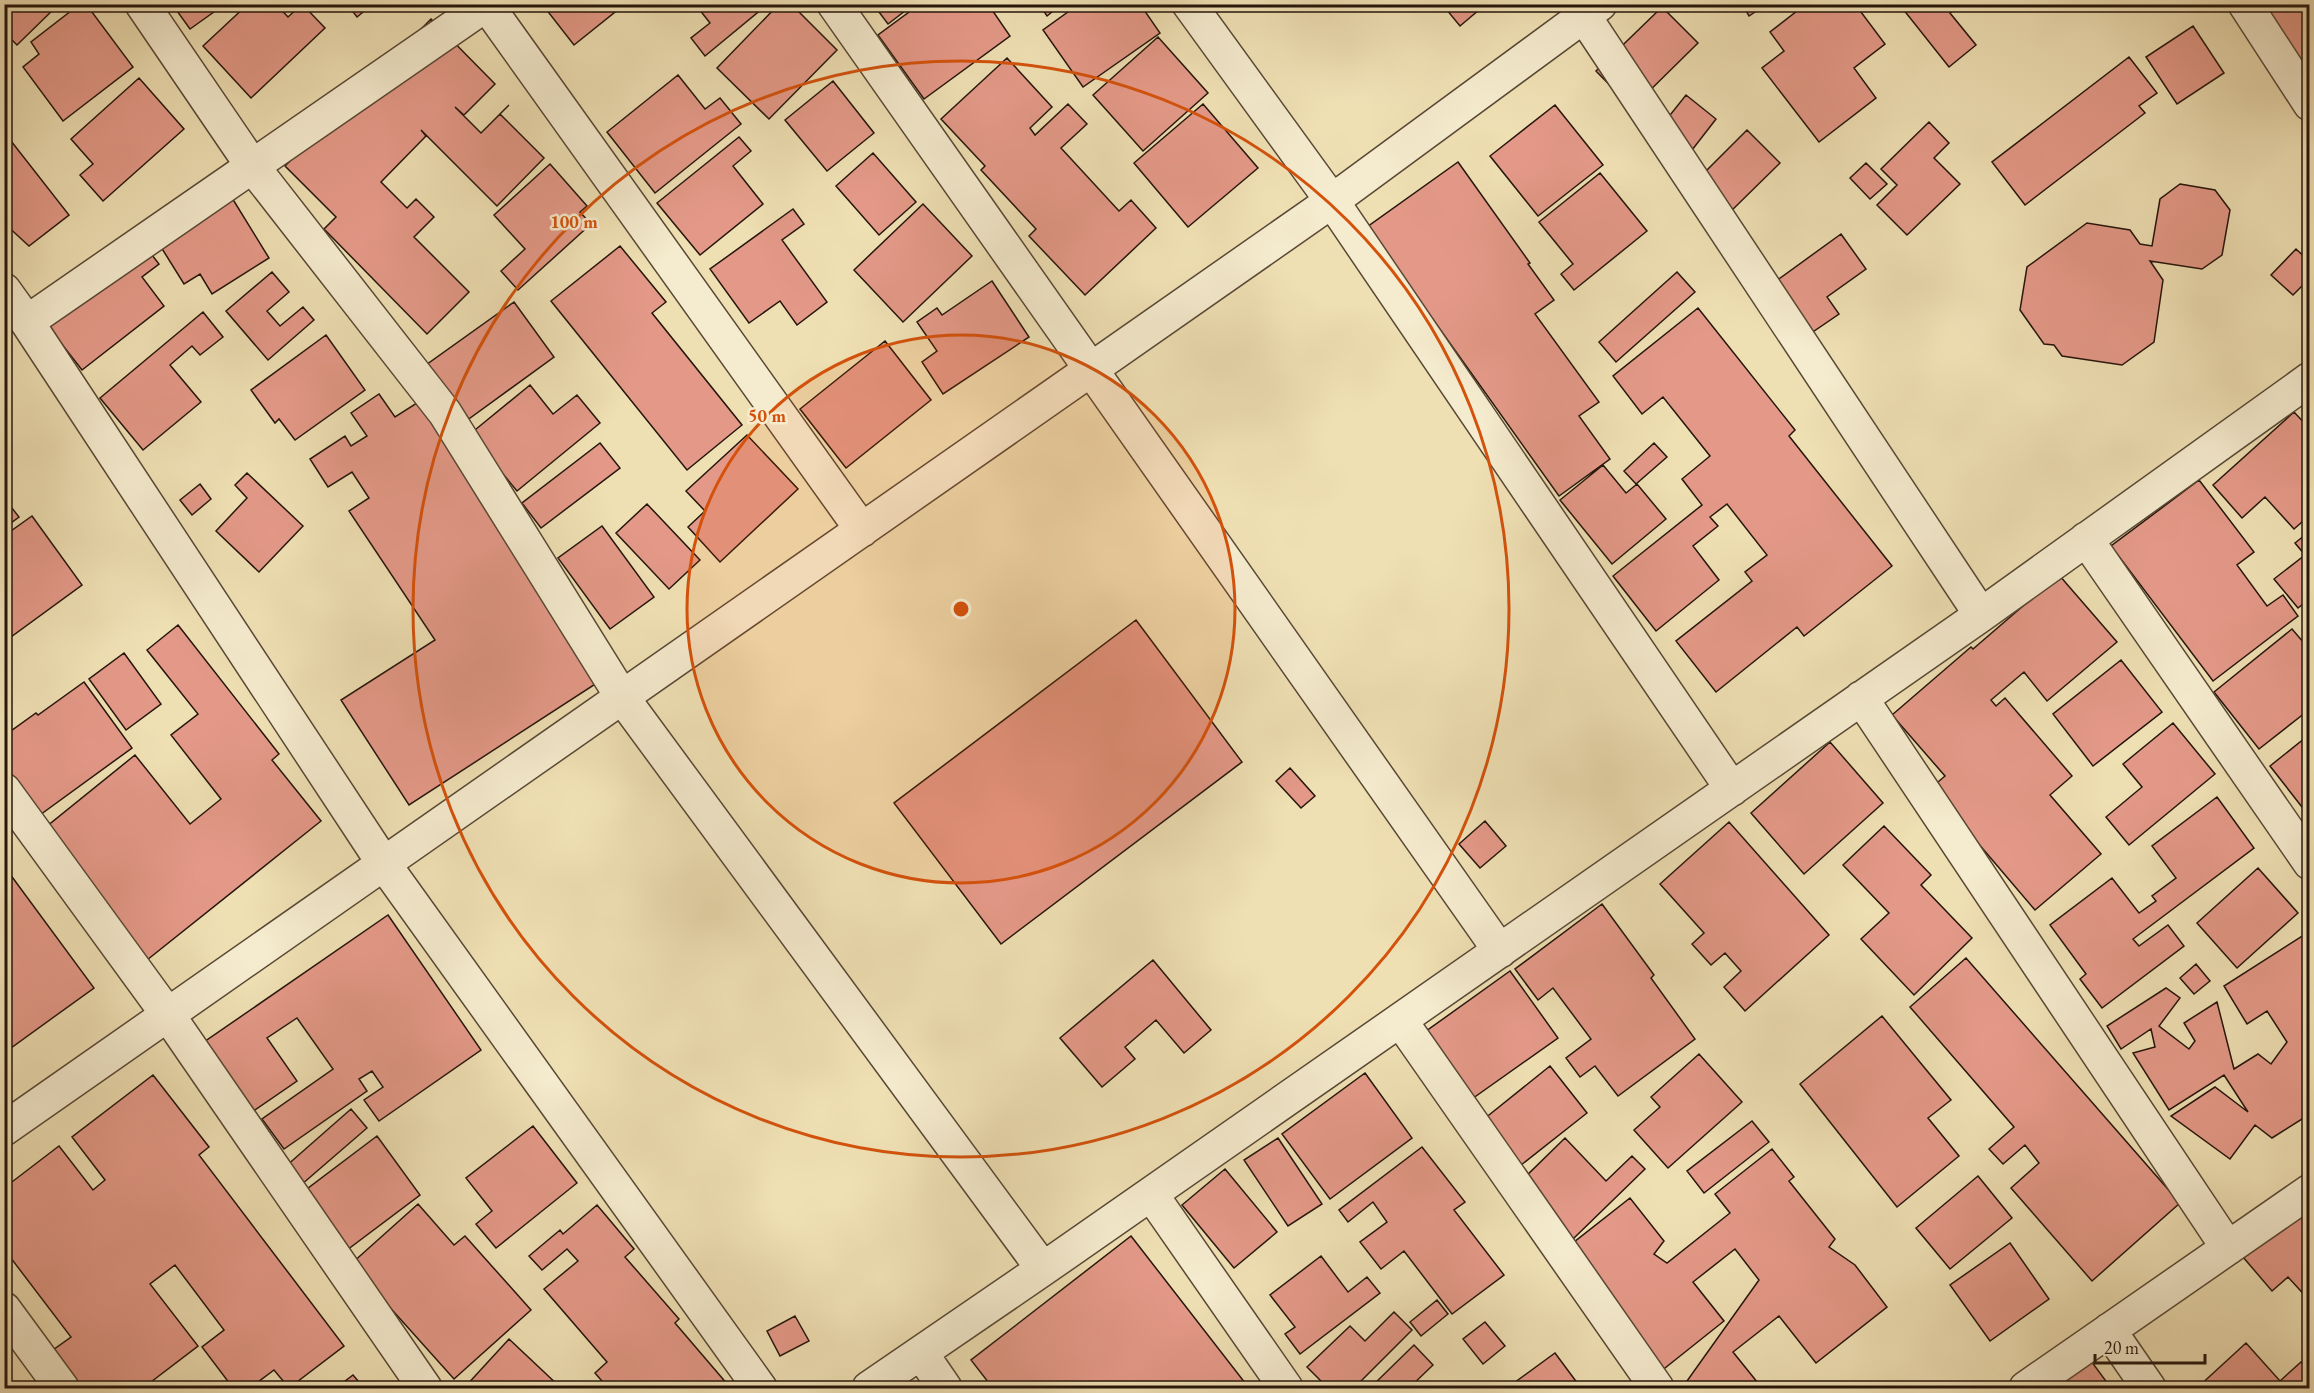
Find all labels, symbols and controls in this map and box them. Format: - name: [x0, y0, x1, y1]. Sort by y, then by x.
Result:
- text: 100 m: [550, 210, 598, 233]
- text: 50 m: [748, 404, 786, 427]
- centre of rings: [951, 599, 971, 619]
- scale bar: [2095, 1327, 2204, 1365]
- text: 20 m: [2104, 1336, 2139, 1359]

